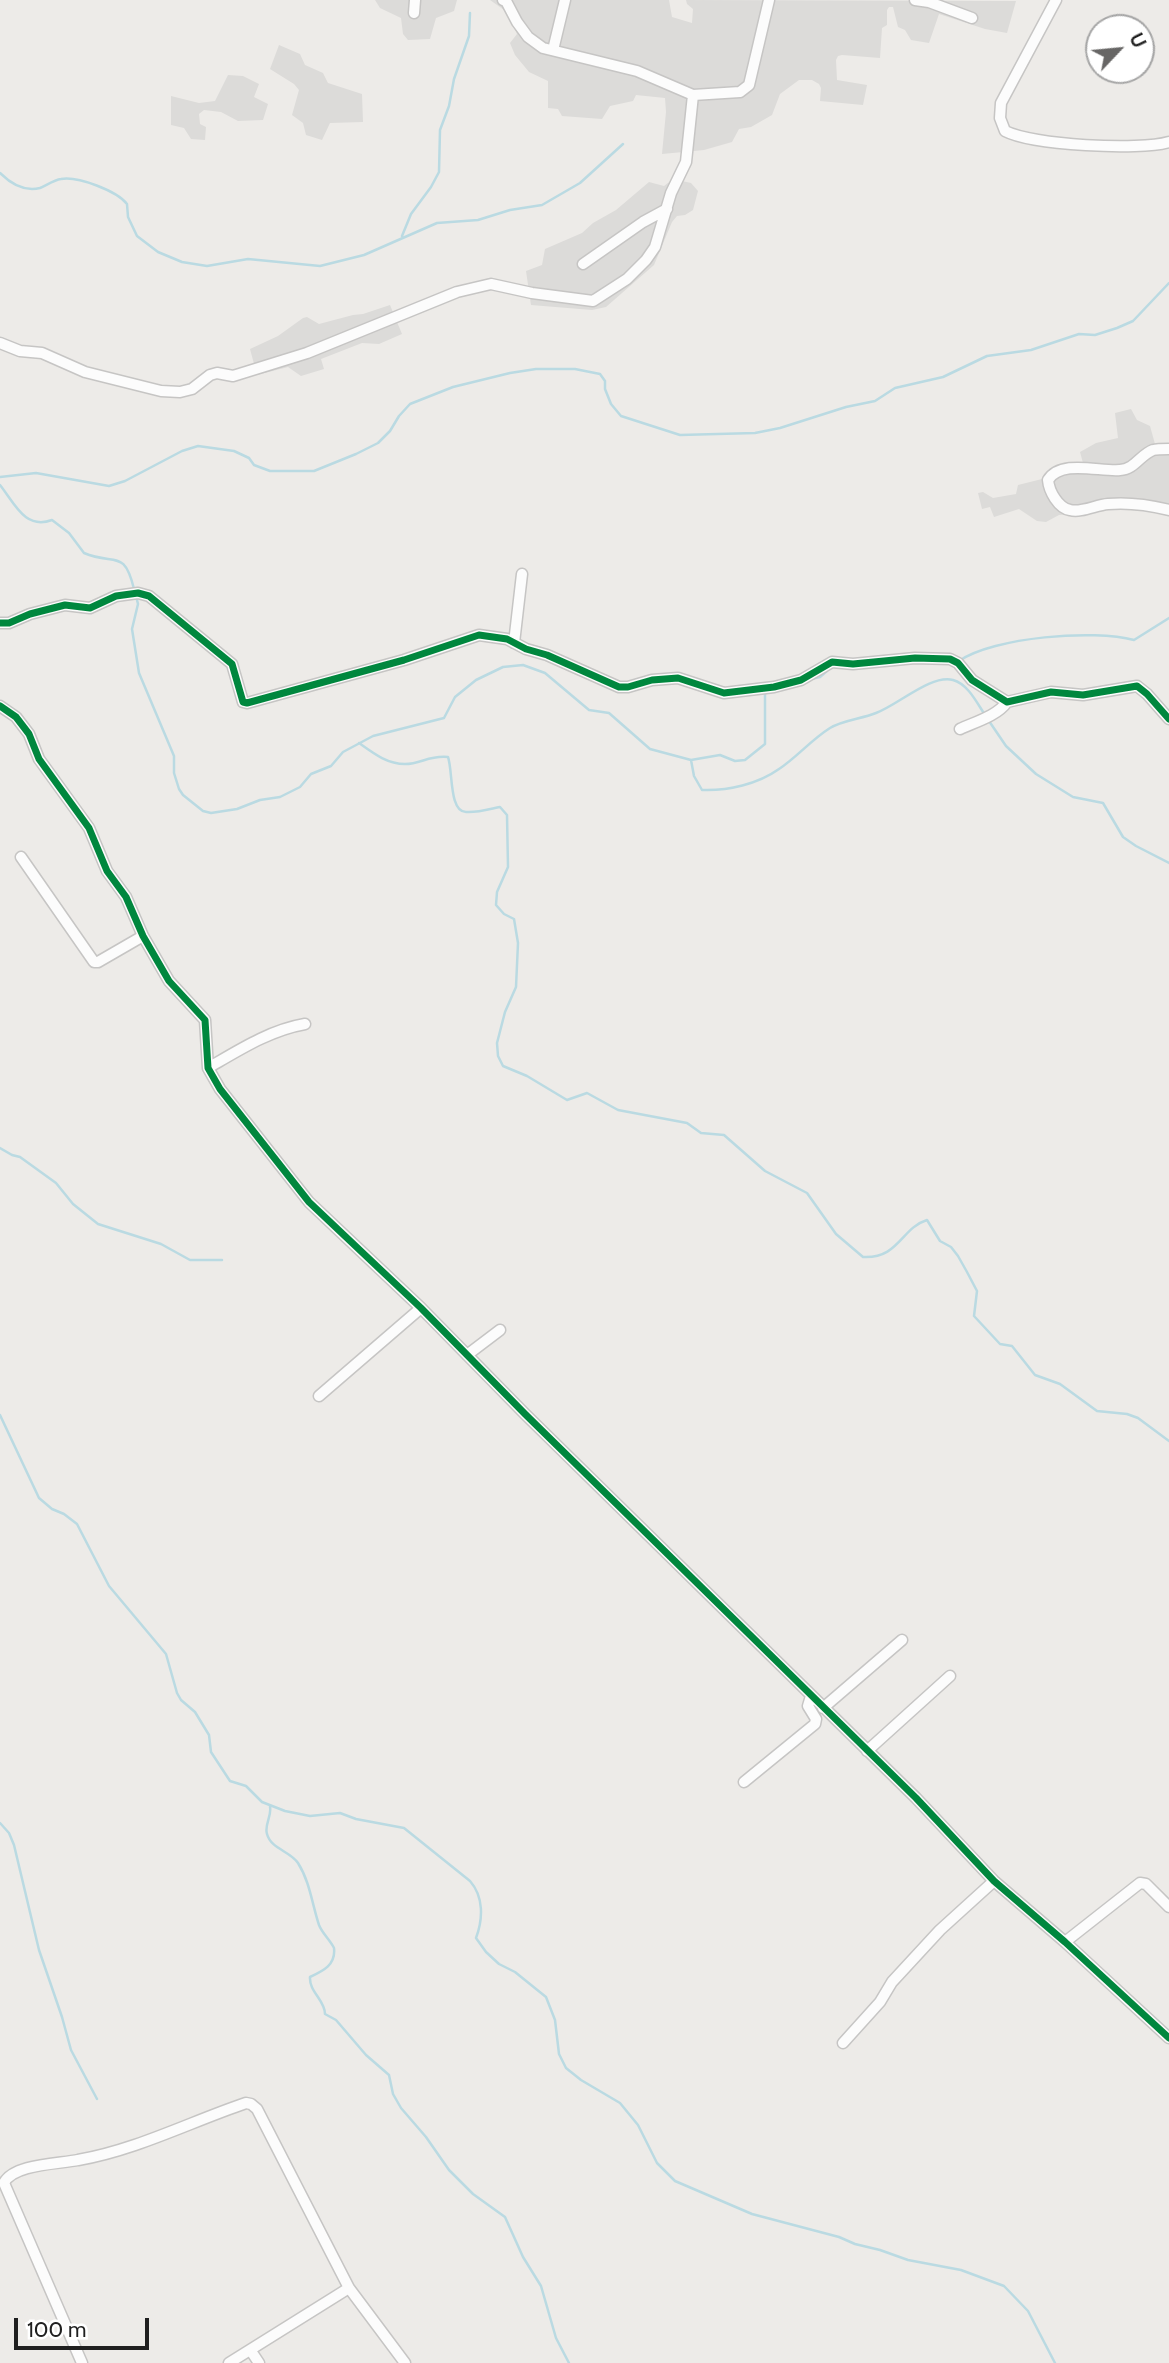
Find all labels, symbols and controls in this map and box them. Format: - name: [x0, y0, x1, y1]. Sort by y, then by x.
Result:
- north arrow: [1085, 14, 1155, 84]
- text: U: [1124, 29, 1151, 52]
- scale bar: [18, 2304, 152, 2348]
- text: 100 m: [27, 2317, 86, 2342]

